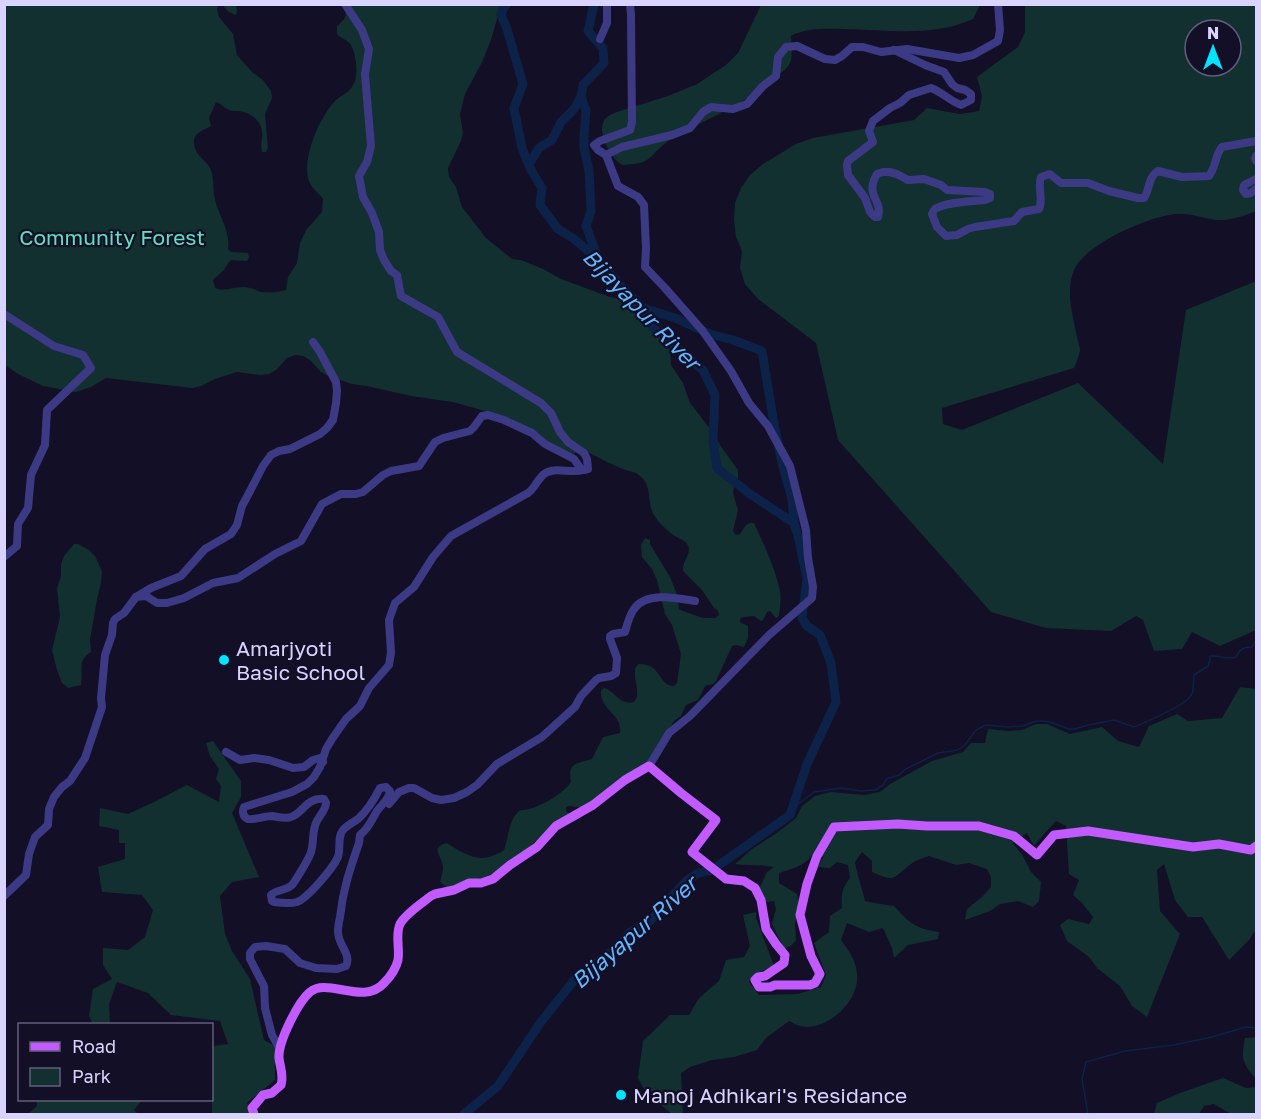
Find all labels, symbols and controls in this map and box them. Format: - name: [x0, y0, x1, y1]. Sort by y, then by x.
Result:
- north arrow: [1183, 18, 1243, 78]
- text: N: [1207, 23, 1219, 43]
- park label: Community Forest: [19, 224, 205, 250]
- water label: Bijayapur River: [578, 243, 709, 378]
- place label: Amarjyoti Basic School: [236, 635, 365, 685]
- marker: Amarjyoti Basic School: [217, 653, 231, 667]
- water label: Bijayapur River: [566, 868, 705, 994]
- legend: [18, 1023, 213, 1101]
- text: Road: [72, 1035, 116, 1057]
- text: Park: [72, 1065, 111, 1087]
- place label: Manoj Adhikari's Residance: [633, 1082, 907, 1108]
- marker: Manoj Adhikari's Residance: [614, 1088, 628, 1102]

